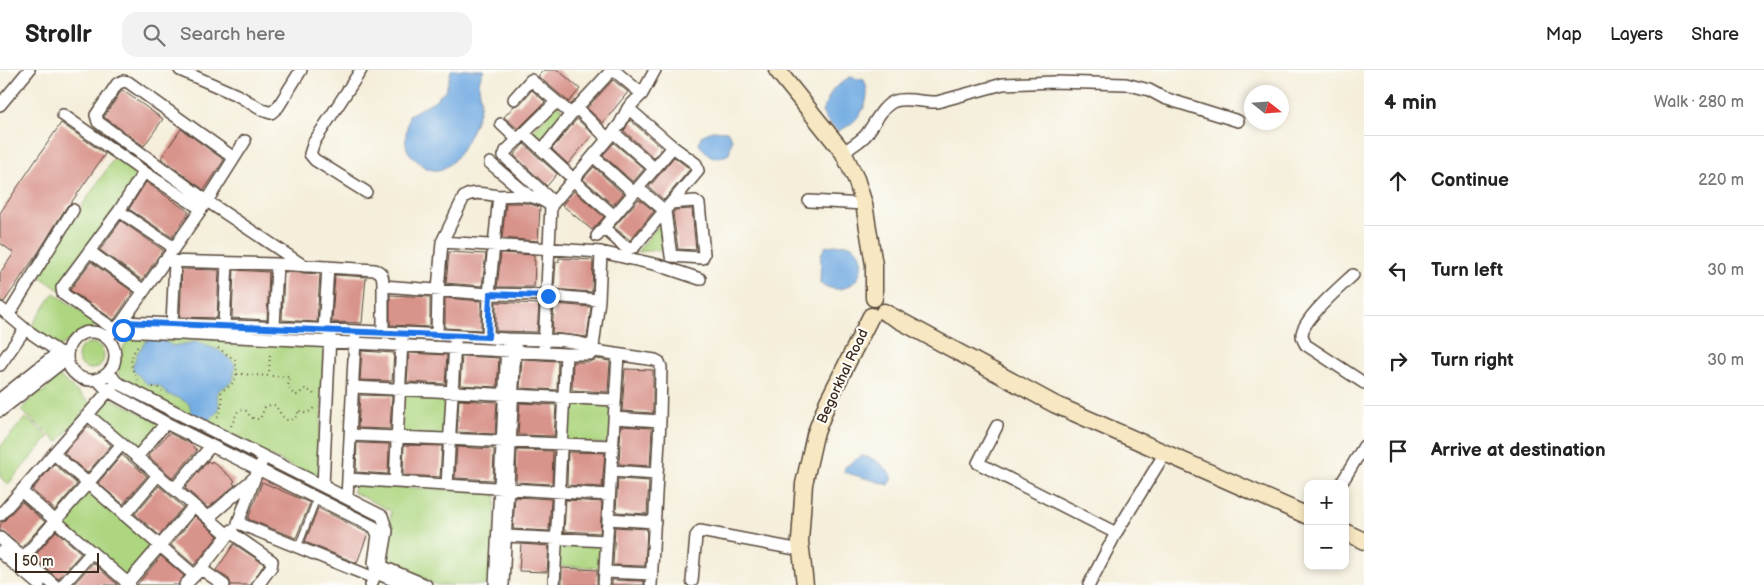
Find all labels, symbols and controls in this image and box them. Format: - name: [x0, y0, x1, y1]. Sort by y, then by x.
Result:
- search box: [122, 12, 472, 57]
- text: Strollr: [25, 20, 92, 49]
- icon: search: [140, 21, 168, 49]
- text: Search here: [180, 23, 285, 46]
- text: Map: [1546, 24, 1582, 45]
- text: Layers: [1610, 24, 1663, 45]
- text: Share: [1691, 24, 1739, 45]
- north arrow: [1244, 85, 1289, 130]
- text: 4 min: [1384, 90, 1437, 115]
- text: Walk · 280 m: [1654, 93, 1744, 112]
- icon: ahead: [1384, 167, 1412, 195]
- text: Continue: [1431, 169, 1509, 192]
- text: 220 m: [1698, 171, 1744, 190]
- icon: left: [1384, 257, 1412, 285]
- text: Turn left: [1431, 259, 1503, 282]
- text: 30 m: [1707, 261, 1744, 280]
- route end: [537, 285, 560, 308]
- route start: [112, 319, 135, 342]
- street label: Begorkhal Road: [813, 326, 872, 426]
- icon: right: [1384, 347, 1412, 375]
- text: Turn right: [1431, 349, 1514, 372]
- text: 30 m: [1707, 351, 1744, 370]
- icon: arrive: [1384, 437, 1412, 465]
- text: Arrive at destination: [1431, 439, 1606, 462]
- map controls: [1304, 480, 1349, 570]
- button: +: [1304, 480, 1349, 525]
- button: −: [1304, 525, 1349, 570]
- scale bar: [15, 550, 99, 573]
- text: 50 m: [22, 553, 54, 570]

